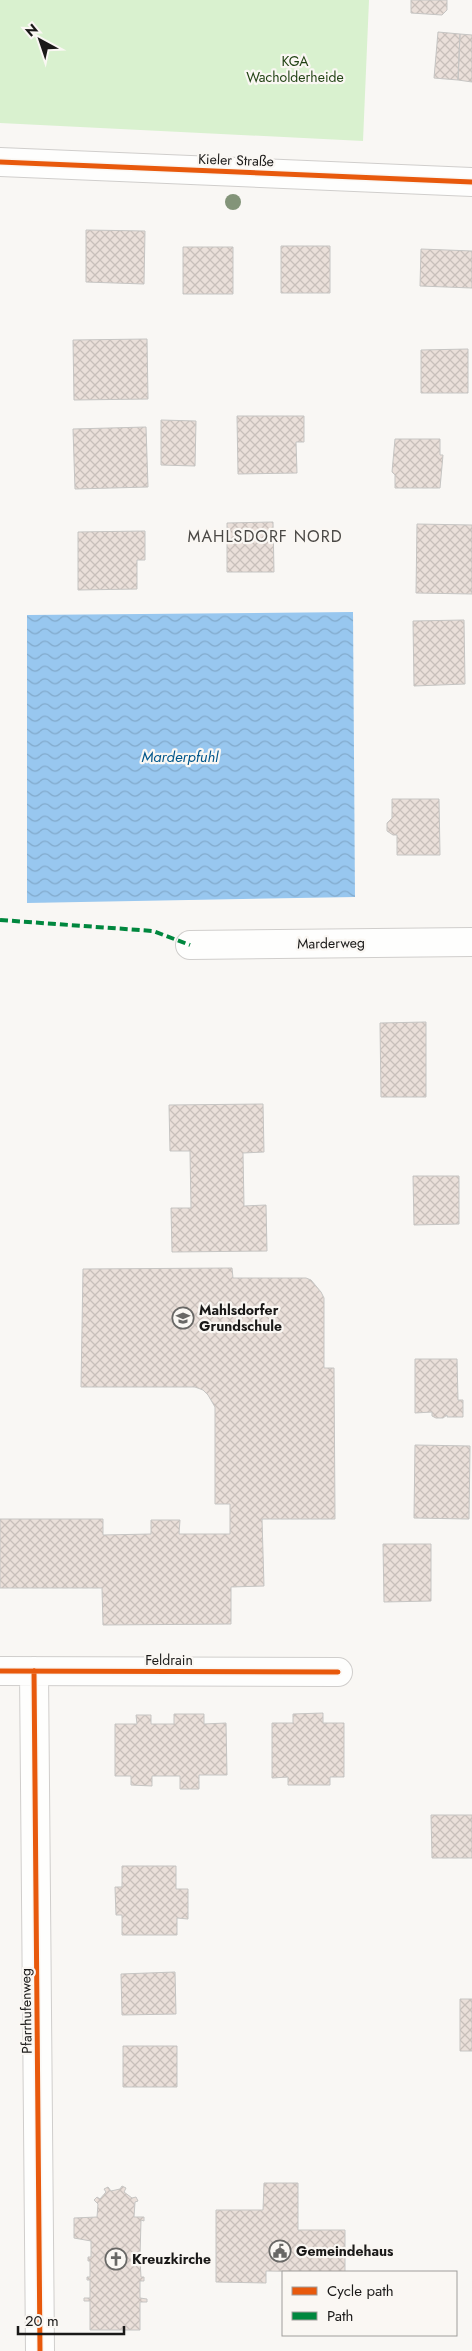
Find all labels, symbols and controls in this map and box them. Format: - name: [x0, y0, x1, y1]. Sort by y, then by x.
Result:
- north arrow: [15, 15, 65, 65]
- text: N: [21, 19, 42, 41]
- park label: KGA Wacholderheide: [246, 51, 344, 87]
- street label: Kieler Straße: [198, 149, 274, 171]
- district label: MAHLSDORF NORD: [187, 525, 343, 548]
- water label: Marderpfuhl: [142, 746, 219, 768]
- street label: Marderweg: [297, 932, 365, 954]
- place label: Mahlsdorfer Grundschule: [199, 1300, 282, 1336]
- school or university icon: Mahlsdorfer Grundschule: [171, 1306, 195, 1330]
- street label: Feldrain: [145, 1650, 193, 1670]
- street label: Pfarrhufenweg: [15, 1968, 37, 2054]
- public building icon: Gemeindehaus: [268, 2239, 292, 2263]
- place label: Gemeindehaus: [296, 2241, 394, 2261]
- church icon: Kreuzkirche: [104, 2247, 128, 2271]
- place label: Kreuzkirche: [132, 2249, 211, 2269]
- legend: [282, 2271, 457, 2336]
- text: Cycle path: [327, 2280, 394, 2302]
- scale bar: [18, 2304, 124, 2336]
- text: Path: [327, 2305, 353, 2327]
- text: 20 m: [25, 2310, 59, 2332]

